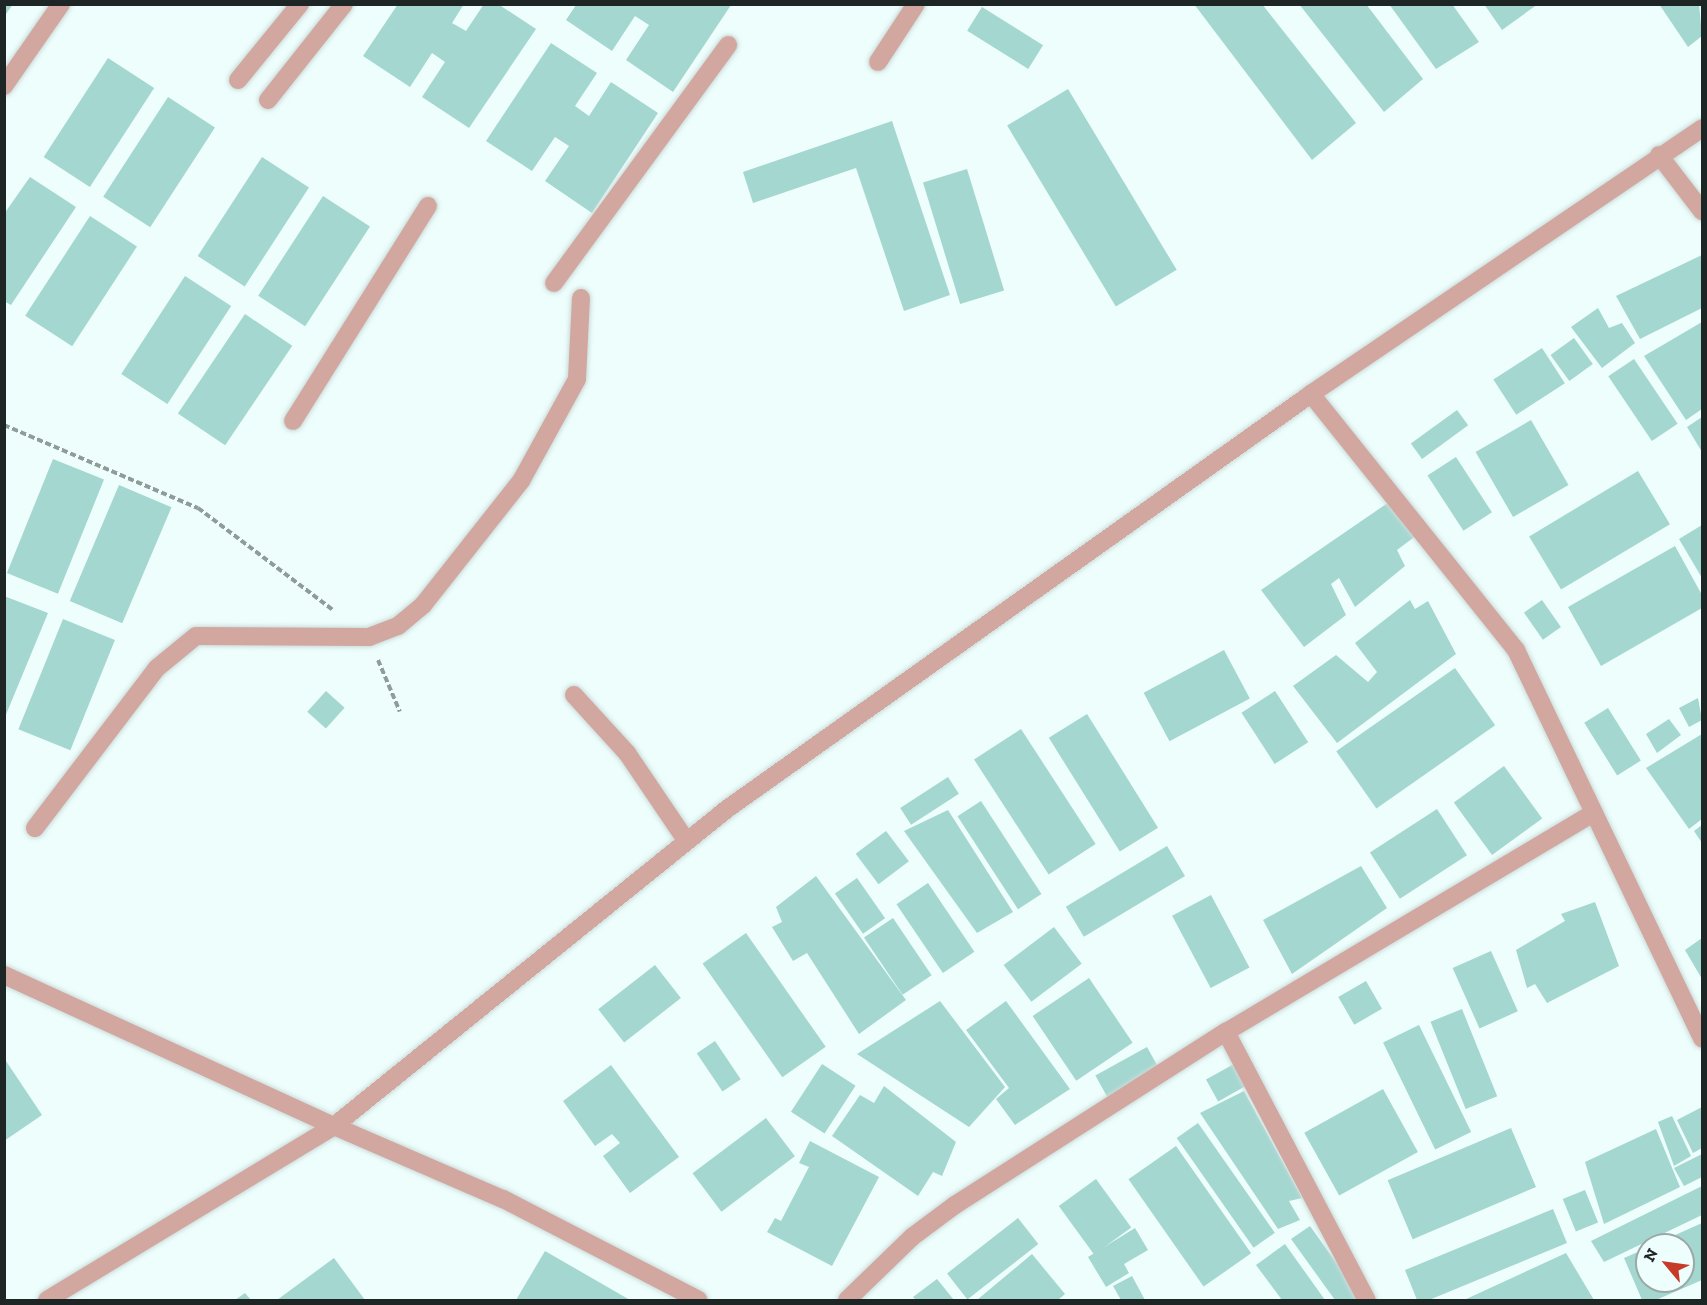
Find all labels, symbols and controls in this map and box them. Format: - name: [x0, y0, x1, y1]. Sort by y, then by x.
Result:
- north arrow: [1635, 1233, 1695, 1293]
- text: N: [1639, 1245, 1662, 1265]

